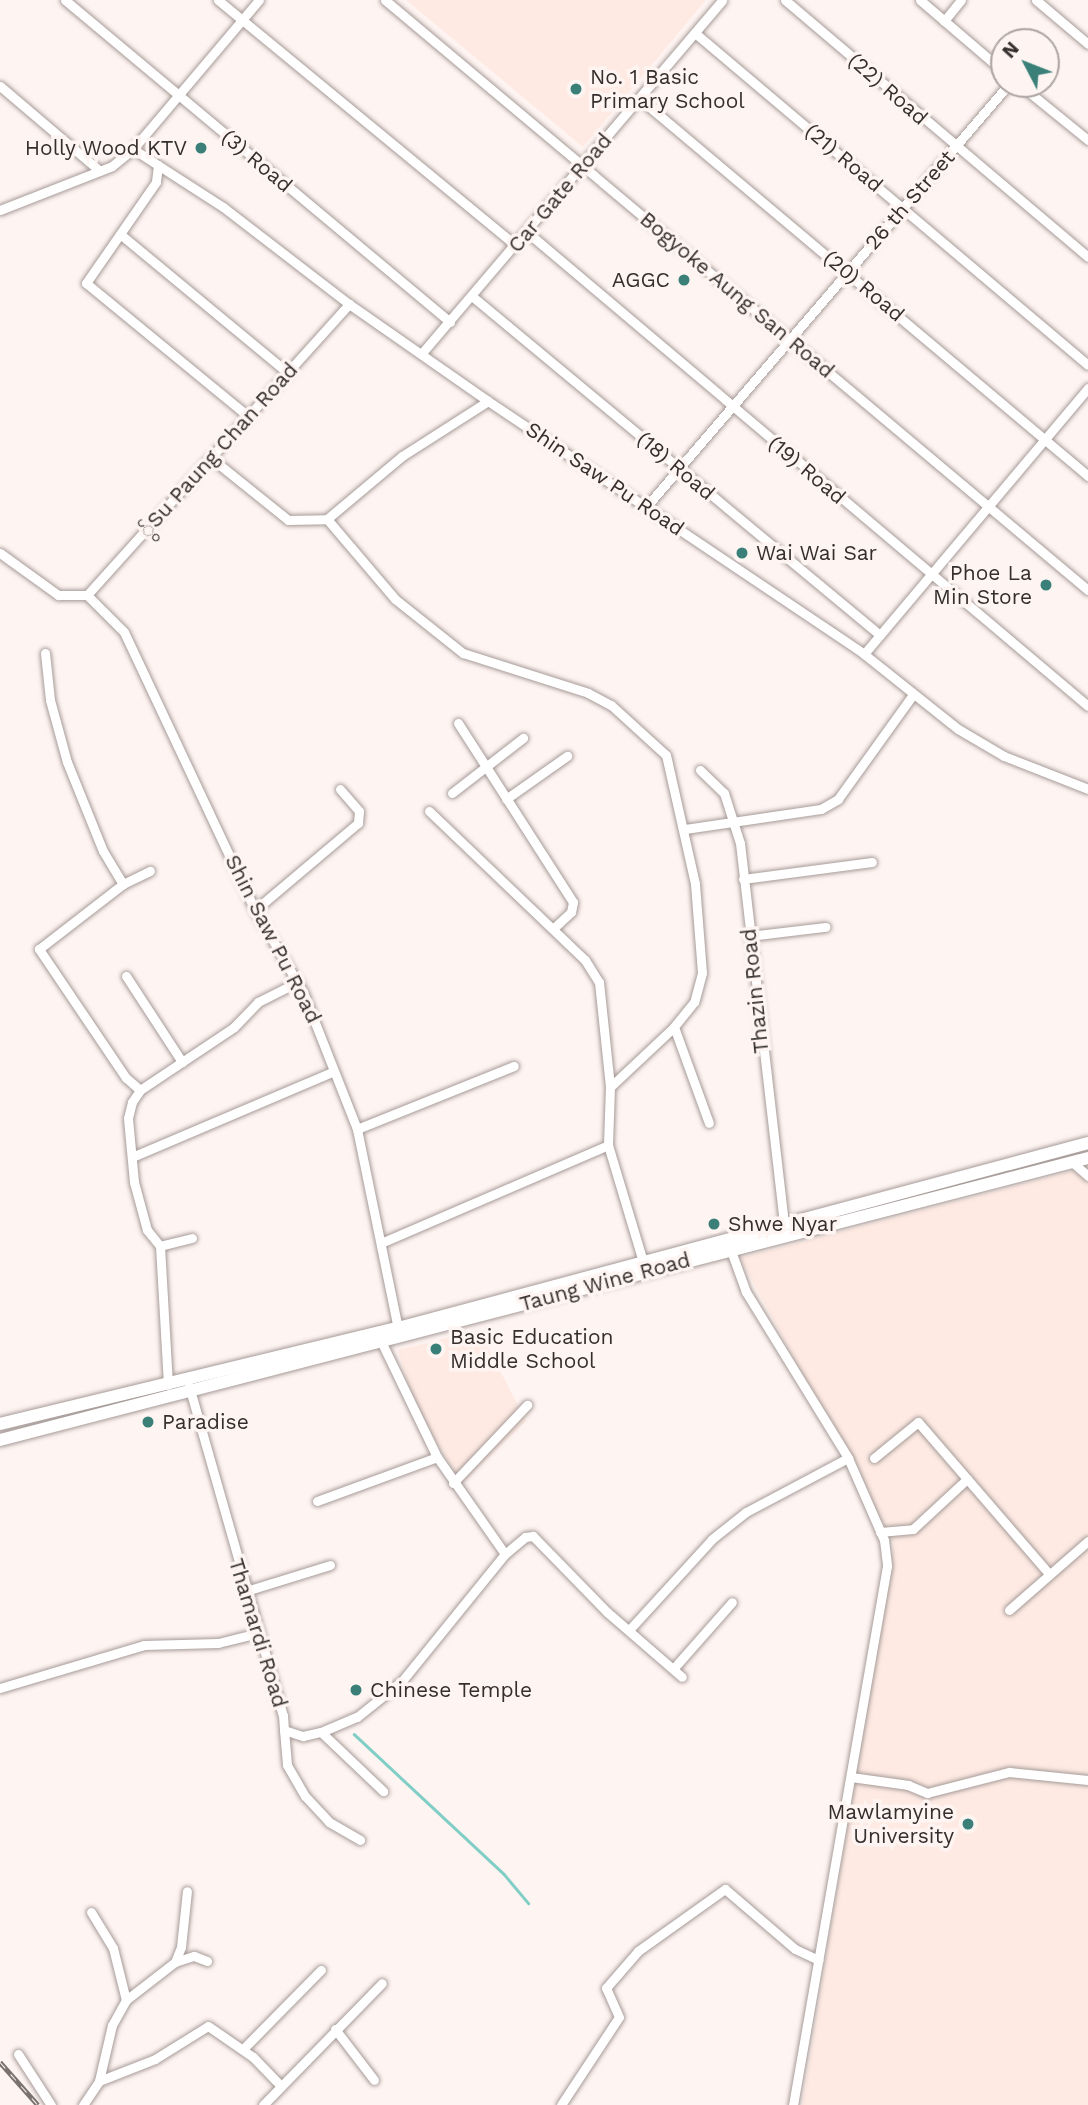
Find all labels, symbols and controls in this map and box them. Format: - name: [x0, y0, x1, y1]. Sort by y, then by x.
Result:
- north arrow: [990, 28, 1060, 98]
- text: N: [997, 37, 1024, 63]
- street label: (22) Road: [843, 48, 933, 130]
- place label: No. 1 Basic Primary School: [590, 64, 745, 114]
- marker: No. 1 Basic Primary School: [568, 81, 584, 97]
- street label: (21) Road: [800, 118, 888, 198]
- street label: (3) Road: [217, 124, 297, 198]
- street label: Car Gate Road: [503, 128, 617, 258]
- place label: Holly Wood KTV: [24, 135, 187, 161]
- marker: Holly Wood KTV: [193, 140, 209, 156]
- street label: 26 th Street: [860, 145, 960, 255]
- street label: Bogyoke Aung San Road: [635, 206, 839, 384]
- street label: (20) Road: [819, 245, 909, 327]
- place label: AGGC: [612, 267, 670, 293]
- marker: AGGC: [676, 272, 692, 288]
- street label: ်ွSu Paung Chan Road: [133, 358, 303, 542]
- street label: Shin Saw Pu Road: [521, 417, 689, 541]
- street label: (18) Road: [632, 426, 720, 506]
- street label: (19) Road: [763, 430, 851, 510]
- place label: Wai Wai Sar: [756, 540, 878, 566]
- marker: Wai Wai Sar: [734, 545, 750, 561]
- place label: Phoe La Min Store: [933, 560, 1032, 610]
- marker: Phoe La Min Store: [1038, 577, 1054, 593]
- street label: Shin Saw Pu Road: [220, 850, 326, 1028]
- street label: Thazin Road: [736, 927, 774, 1055]
- place label: Shwe Nyar: [728, 1211, 837, 1237]
- marker: Shwe Nyar: [706, 1216, 722, 1232]
- street label: Taung Wine Road: [517, 1247, 693, 1317]
- place label: Basic Education Middle School: [450, 1324, 614, 1374]
- marker: Basic Education Middle School: [428, 1341, 444, 1357]
- place label: Paradise: [162, 1409, 249, 1435]
- marker: Paradise: [140, 1414, 156, 1430]
- street label: Thamardi Road: [223, 1555, 293, 1711]
- place label: Chinese Temple: [370, 1677, 533, 1703]
- marker: Chinese Temple: [348, 1682, 364, 1698]
- place label: Mawlamyine University: [827, 1799, 954, 1849]
- marker: Mawlamyine University: [960, 1816, 976, 1832]

